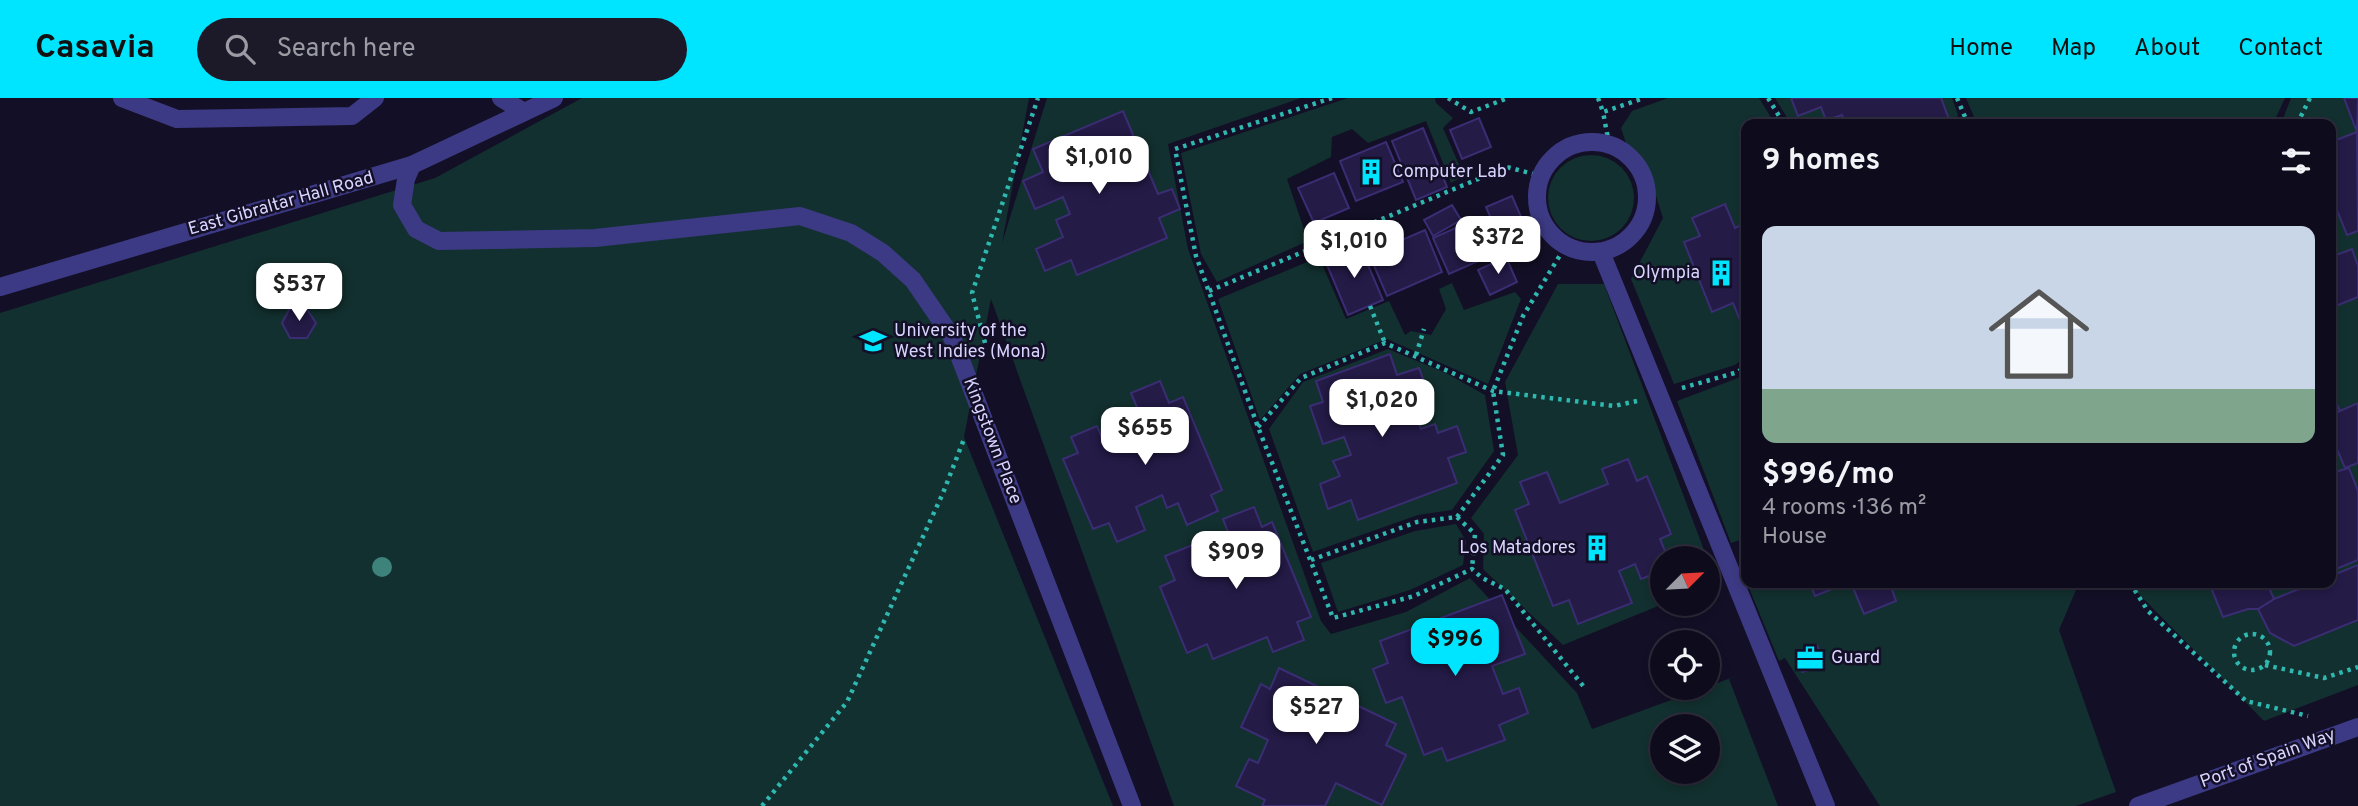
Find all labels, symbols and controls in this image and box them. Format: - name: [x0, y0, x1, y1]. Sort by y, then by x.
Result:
- search box: [197, 18, 687, 81]
- text: Casavia: [35, 28, 155, 70]
- icon: search: [221, 30, 259, 68]
- text: Search here: [277, 33, 416, 66]
- text: Home: [1949, 34, 2013, 64]
- text: Map: [2051, 34, 2096, 64]
- text: About: [2134, 34, 2200, 64]
- text: Contact: [2238, 34, 2323, 64]
- pin: $1,010: [1042, 136, 1156, 196]
- icon: filters: [2277, 142, 2315, 180]
- text: 9 homes: [1762, 143, 1880, 180]
- text: $1,010: [1065, 144, 1133, 173]
- building icon: Computer Lab: [1356, 157, 1386, 187]
- place label: Computer Lab: [1392, 161, 1507, 184]
- street label: East Gibraltar Hall Road: [186, 167, 376, 241]
- pin: $372: [1457, 216, 1539, 276]
- pin: $1,010: [1297, 220, 1411, 280]
- text: $372: [1471, 224, 1525, 253]
- text: $1,010: [1320, 228, 1388, 257]
- building icon: Olympia: [1706, 258, 1736, 288]
- place label: Olympia: [1633, 262, 1700, 285]
- pin: $537: [258, 264, 340, 323]
- text: $537: [272, 271, 326, 300]
- icon: home: [1976, 271, 2102, 397]
- place label: University of the West Indies (Mona): [894, 320, 1046, 364]
- school or university icon: University of the West Indies (Mona): [858, 326, 888, 356]
- street label: Kingstown Place: [957, 375, 1027, 507]
- pin: $1,020: [1325, 380, 1439, 439]
- text: $1,020: [1345, 387, 1419, 416]
- pin: $655: [1104, 408, 1186, 467]
- text: $655: [1117, 415, 1173, 444]
- text: $996/mo: [1762, 457, 1895, 494]
- text: 4 rooms · 136 m²: [1762, 494, 1926, 523]
- text: House: [1762, 523, 1827, 552]
- pin: $909: [1195, 532, 1277, 591]
- building icon: Los Matadores: [1582, 533, 1612, 563]
- place label: Los Matadores: [1459, 537, 1576, 560]
- text: $909: [1207, 539, 1265, 568]
- north arrow: [1650, 546, 1720, 616]
- map controls: [1650, 546, 1720, 784]
- pin: $996: [1414, 618, 1496, 678]
- text: $996: [1427, 626, 1483, 655]
- button: locate: [1650, 630, 1720, 700]
- office icon: Guard: [1795, 643, 1825, 673]
- place label: Guard: [1831, 647, 1880, 670]
- pin: $527: [1275, 686, 1357, 746]
- text: $527: [1289, 694, 1343, 723]
- button: layers: [1650, 714, 1720, 784]
- street label: Port of Spain Way: [2197, 724, 2339, 794]

